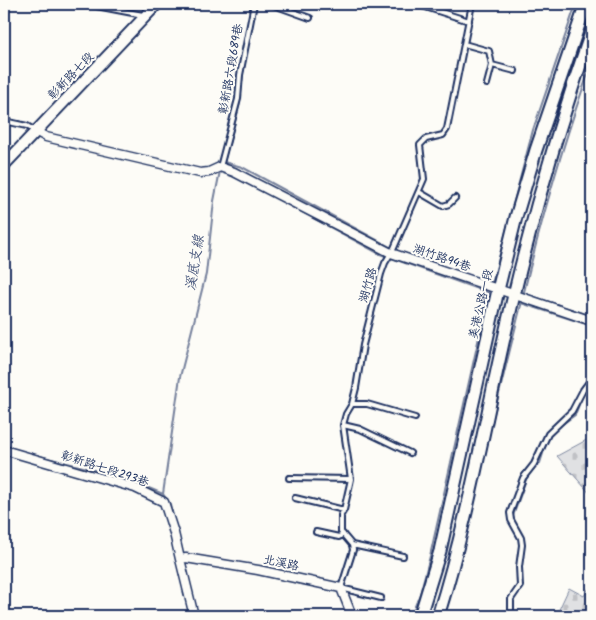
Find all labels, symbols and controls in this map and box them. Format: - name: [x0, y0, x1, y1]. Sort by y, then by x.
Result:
- street label: 彰新路六段689巷: [214, 22, 248, 116]
- street label: 彰新路七段: [43, 48, 99, 104]
- water label: 溪底支線: [180, 233, 210, 292]
- street label: 湖竹路94巷: [410, 239, 474, 277]
- street label: 湖竹路: [354, 265, 382, 305]
- street label: 美港公路一段: [464, 267, 498, 341]
- street label: 彰新路七段293巷: [58, 446, 152, 492]
- street label: 北溪路: [261, 550, 301, 576]

